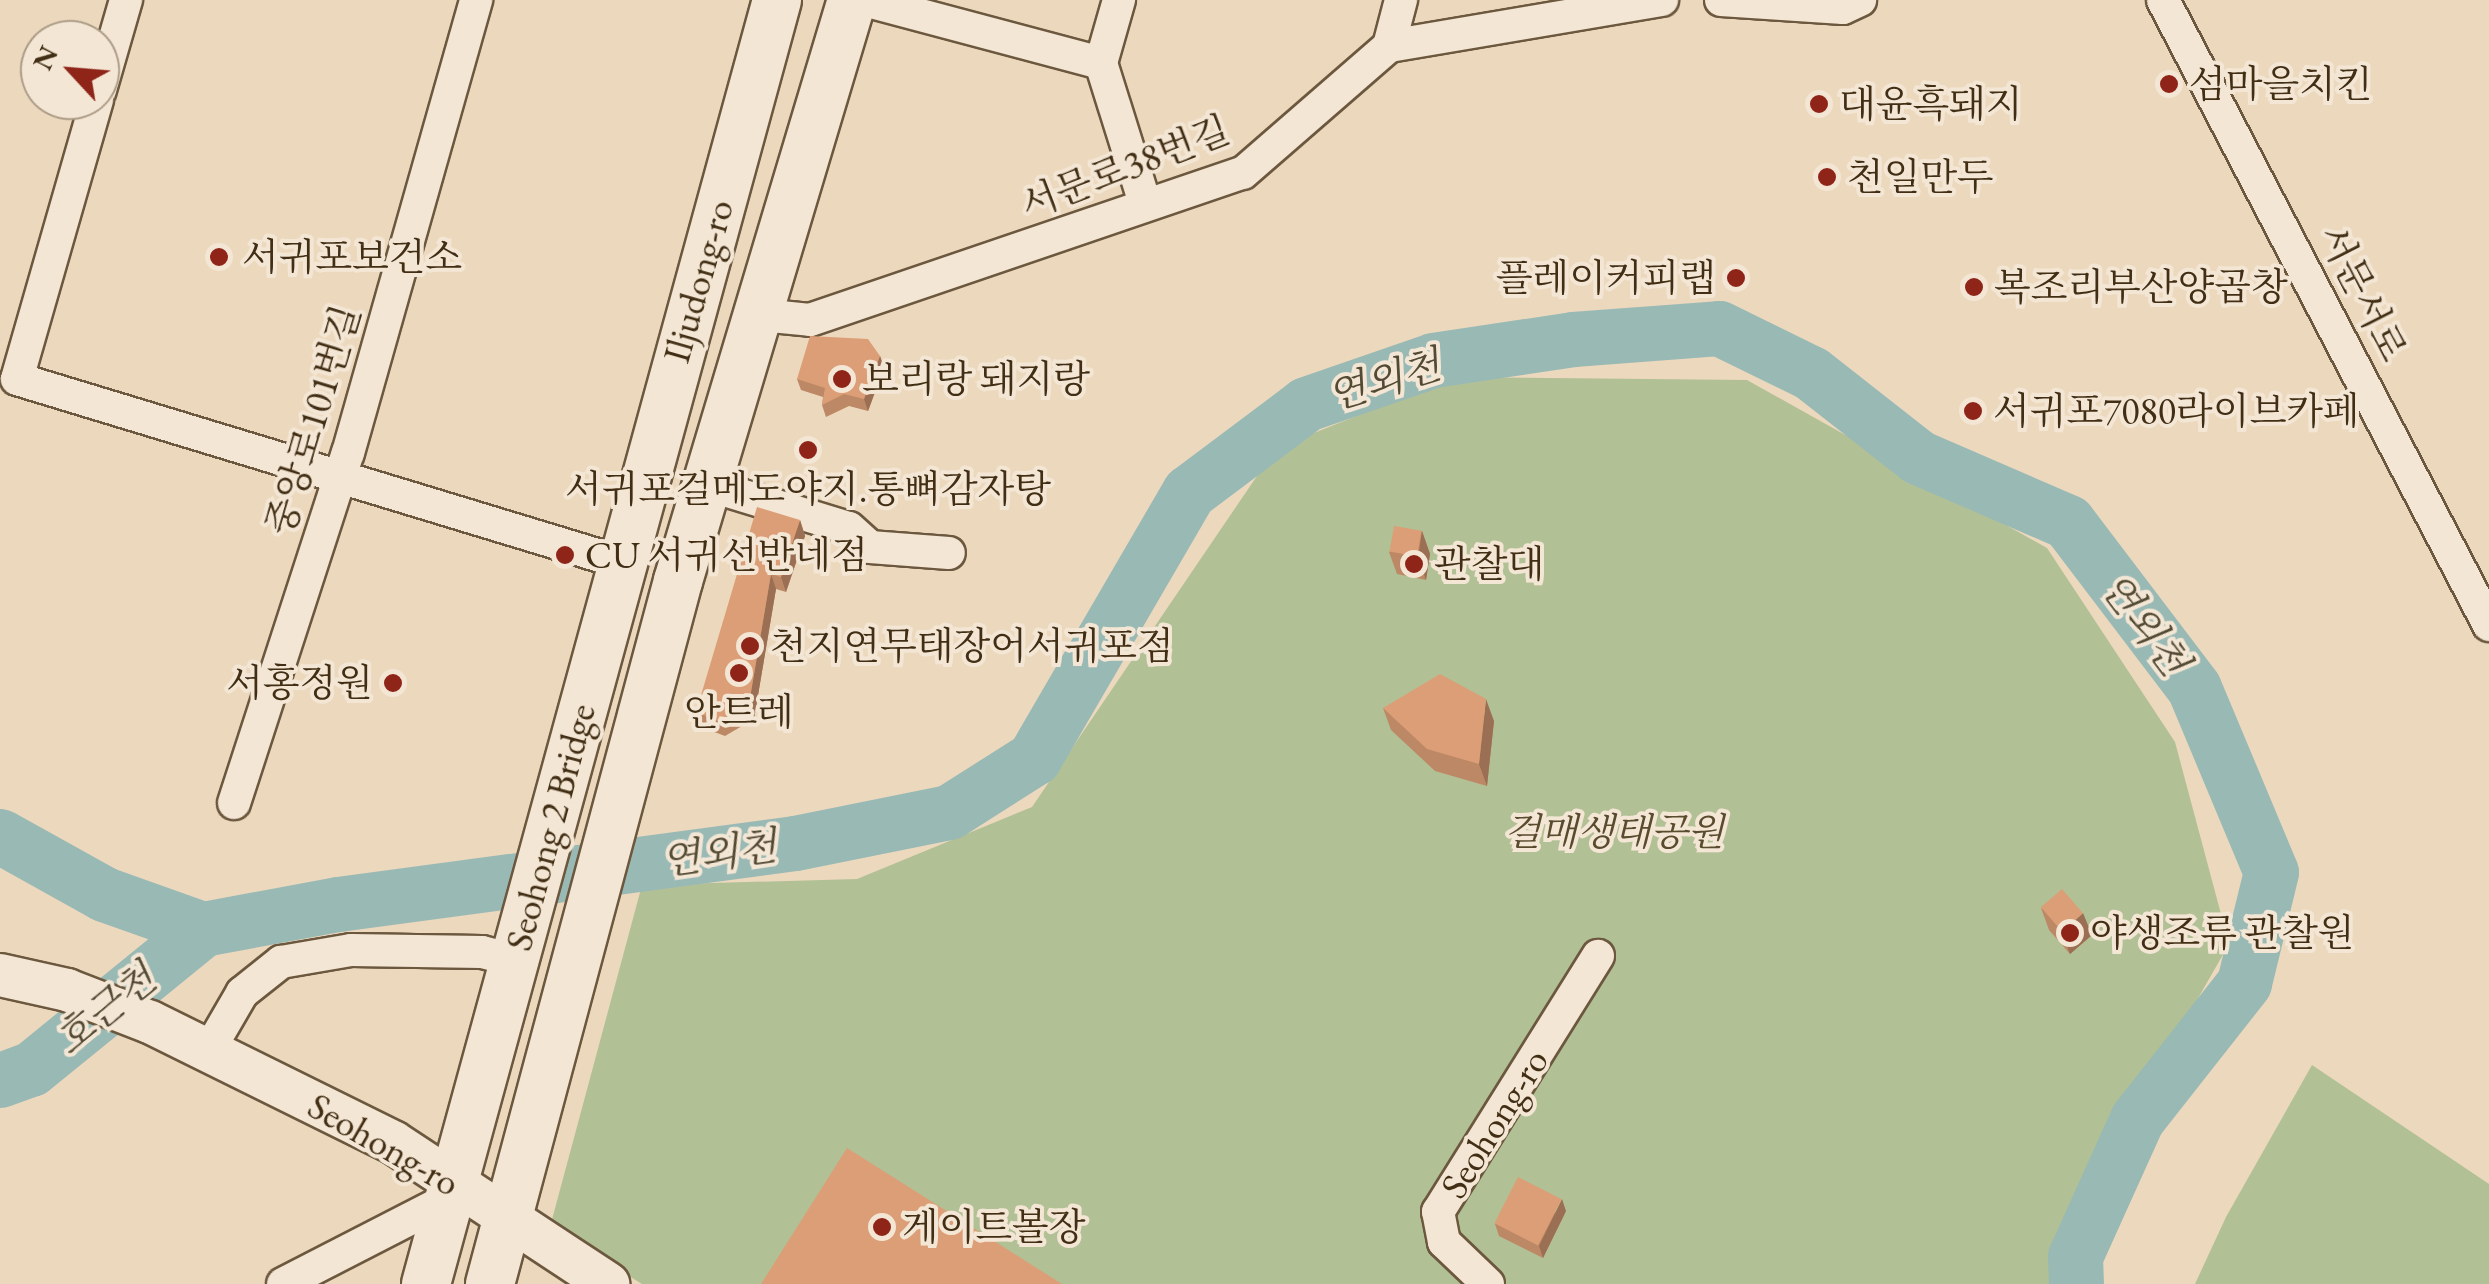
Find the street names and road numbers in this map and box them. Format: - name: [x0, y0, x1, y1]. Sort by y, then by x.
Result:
- street label: 서문로38번길: [1014, 106, 1236, 228]
- street label: Iljudong-ro: [653, 194, 743, 368]
- street label: 서문서로: [2309, 217, 2417, 369]
- street label: 중앙로101번길: [256, 299, 370, 541]
- street label: Seohong 2 Bridge: [495, 699, 605, 955]
- street label: Seohong-ro: [1430, 1040, 1558, 1206]
- street label: Seohong-ro: [300, 1082, 468, 1206]

